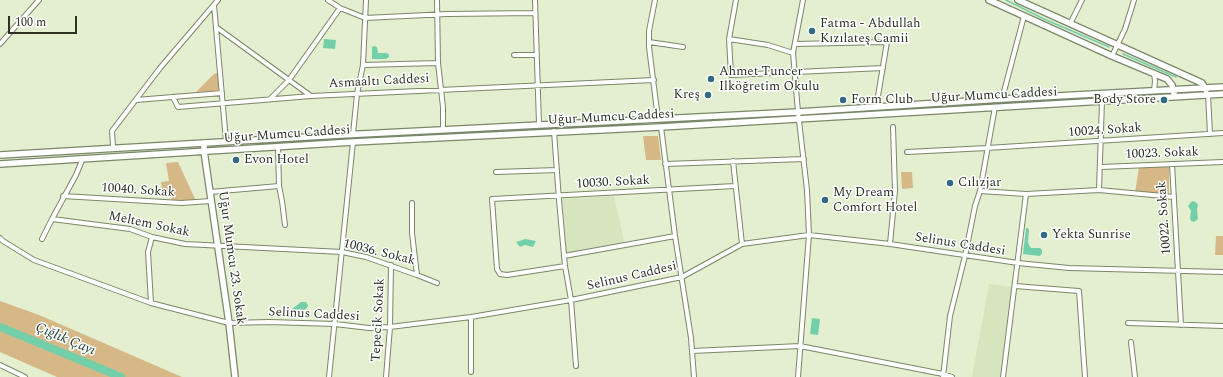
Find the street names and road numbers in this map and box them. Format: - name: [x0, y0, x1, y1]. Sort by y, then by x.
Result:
- street label: Asmaaltı Caddesi: [328, 72, 430, 92]
- street label: Uğur Mumcu Caddesi: [930, 85, 1058, 107]
- street label: Uğur Mumcu Caddesi: [547, 107, 675, 129]
- street label: 10024. Sokak: [1068, 121, 1142, 141]
- street label: Uğur Mumcu Caddesi: [223, 123, 351, 147]
- street label: 10023. Sokak: [1125, 145, 1199, 163]
- street label: 10030. Sokak: [576, 173, 650, 193]
- street label: 10040. Sokak: [101, 181, 175, 201]
- street label: 10022. Sokak: [1155, 181, 1175, 255]
- street label: Uğur Mumcu 23. Sokak: [214, 190, 248, 326]
- street label: Meltem Sokak: [107, 209, 191, 241]
- street label: Selinus Caddesi: [914, 230, 1006, 260]
- street label: 10036. Sokak: [341, 237, 417, 269]
- street label: Selinus Caddesi: [586, 259, 678, 295]
- street label: Tepecik Sokak: [369, 278, 389, 362]
- street label: Selinus Caddesi: [268, 305, 360, 325]

